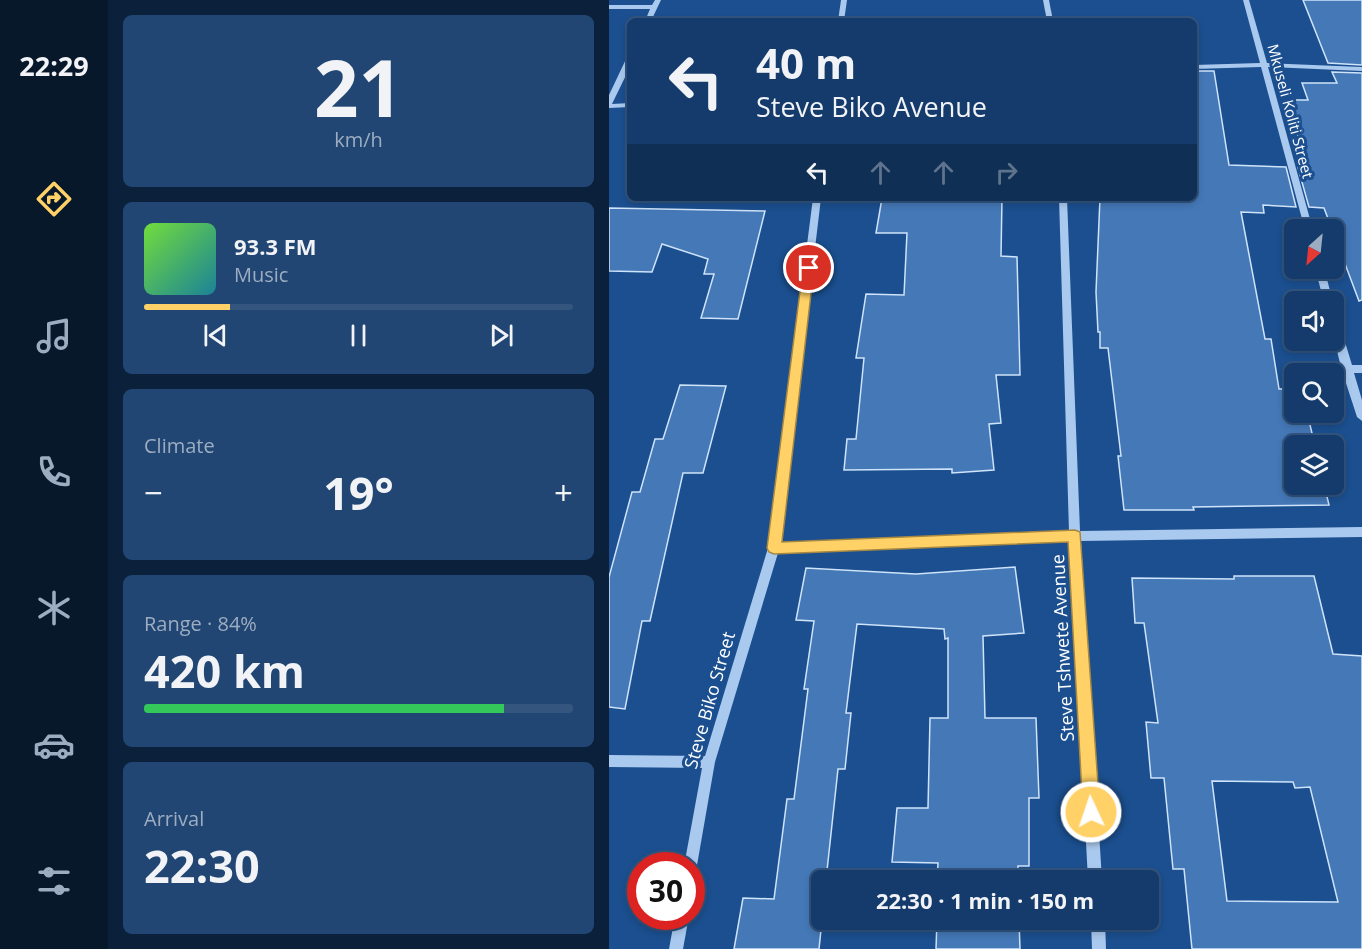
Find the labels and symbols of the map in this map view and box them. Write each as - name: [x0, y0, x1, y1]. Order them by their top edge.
- street label: Mkuseli Koliti Street: [1263, 42, 1319, 180]
- north arrow: [1284, 219, 1344, 279]
- pin: [783, 242, 834, 293]
- street label: Steve Tshwete Avenue: [1045, 554, 1079, 742]
- street label: Steve Biko Street: [678, 629, 740, 771]
- position arrow: [1059, 780, 1123, 844]
- speed limit sign: 30: [627, 852, 705, 930]

